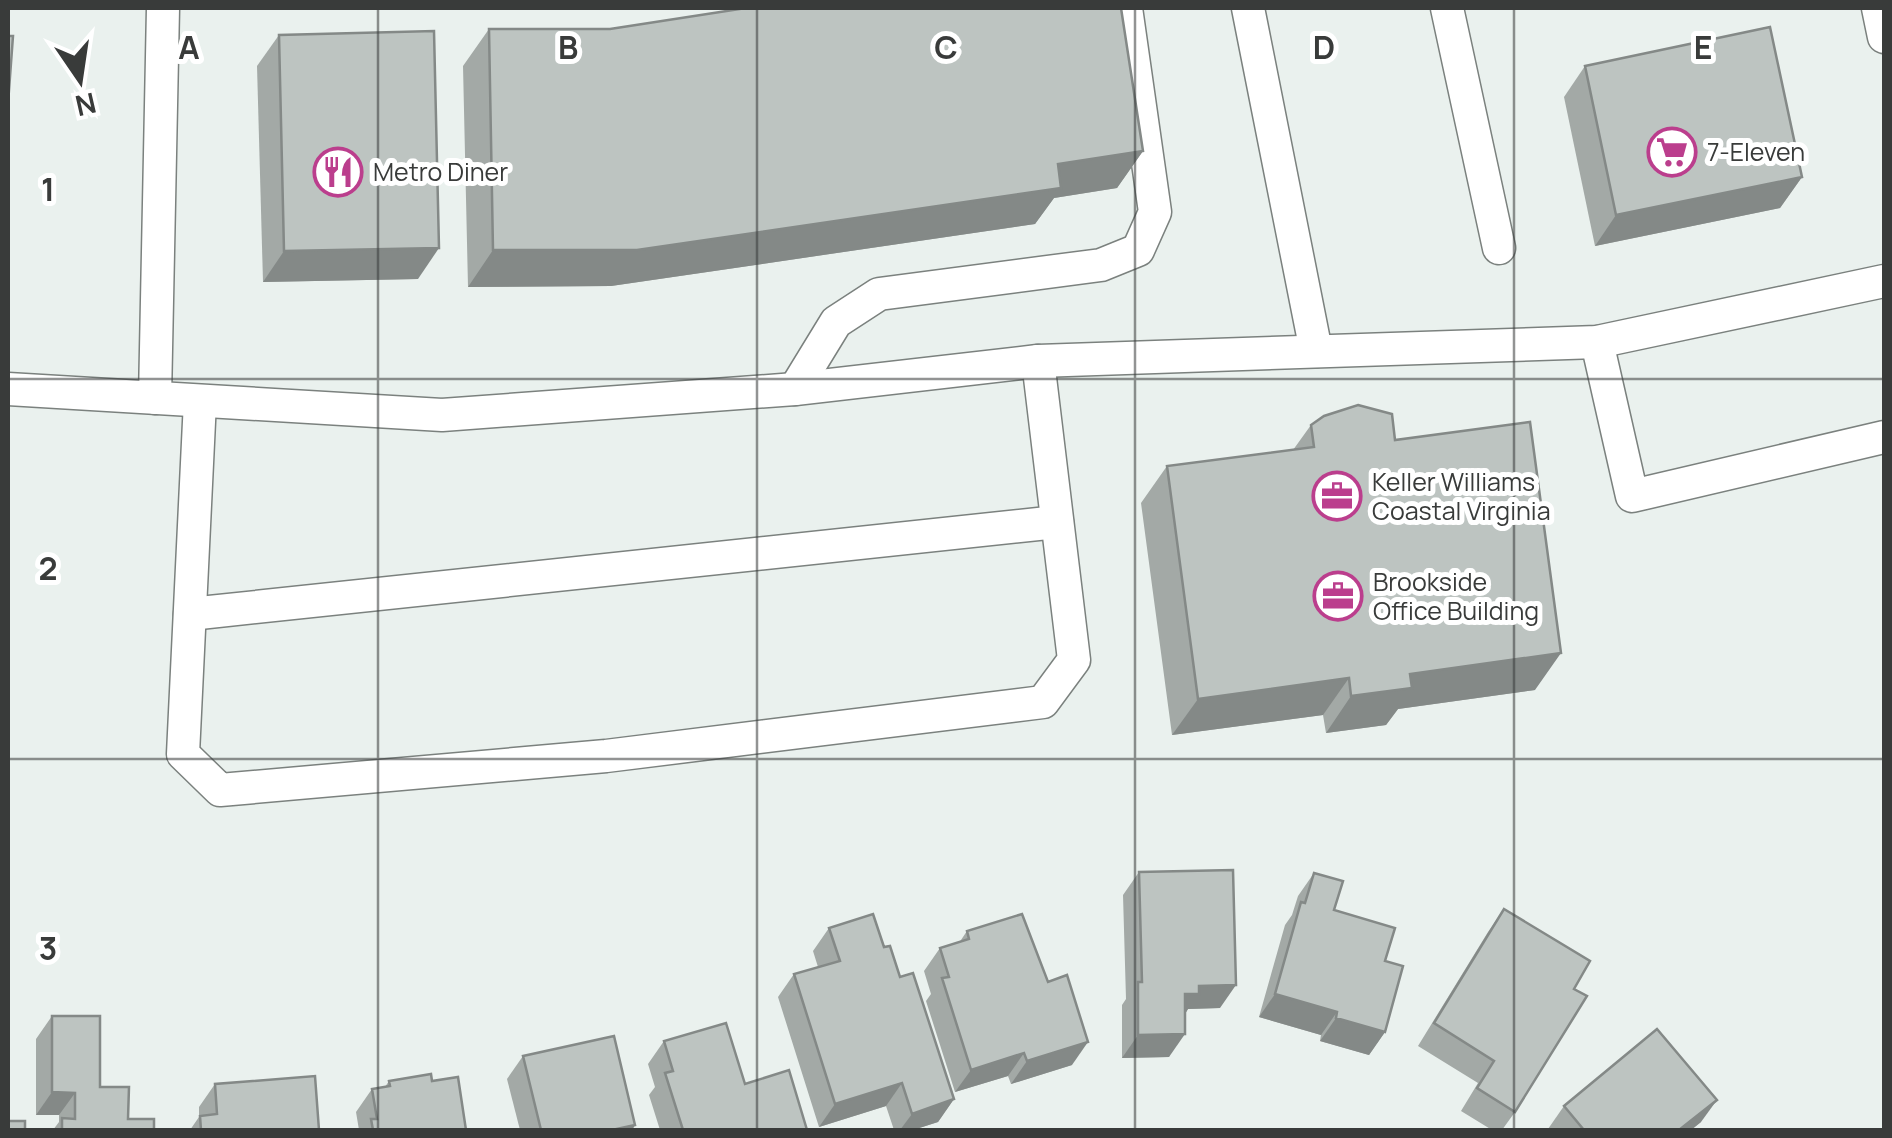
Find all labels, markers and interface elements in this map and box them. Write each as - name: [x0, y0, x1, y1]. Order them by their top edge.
- text: A: [178, 25, 200, 69]
- text: B: [558, 25, 578, 69]
- text: C: [934, 25, 958, 69]
- text: D: [1313, 25, 1335, 69]
- text: E: [1694, 25, 1712, 69]
- north arrow: [30, 30, 130, 130]
- text: N: [72, 85, 100, 126]
- supermarket icon: 7-Eleven: [1646, 126, 1698, 178]
- place label: 7-Eleven: [1707, 134, 1805, 169]
- restaurant icon: Metro Diner: [312, 146, 364, 198]
- place label: Metro Diner: [373, 154, 508, 189]
- text: 1: [41, 167, 55, 211]
- place label: Keller Williams Coastal Virginia: [1372, 464, 1551, 528]
- office icon: Keller Williams Coastal Virginia: [1311, 470, 1363, 522]
- text: 2: [38, 546, 58, 590]
- place label: Brookside Office Building: [1373, 564, 1539, 628]
- office icon: Brookside Office Building: [1312, 570, 1364, 622]
- text: 3: [39, 926, 57, 970]

